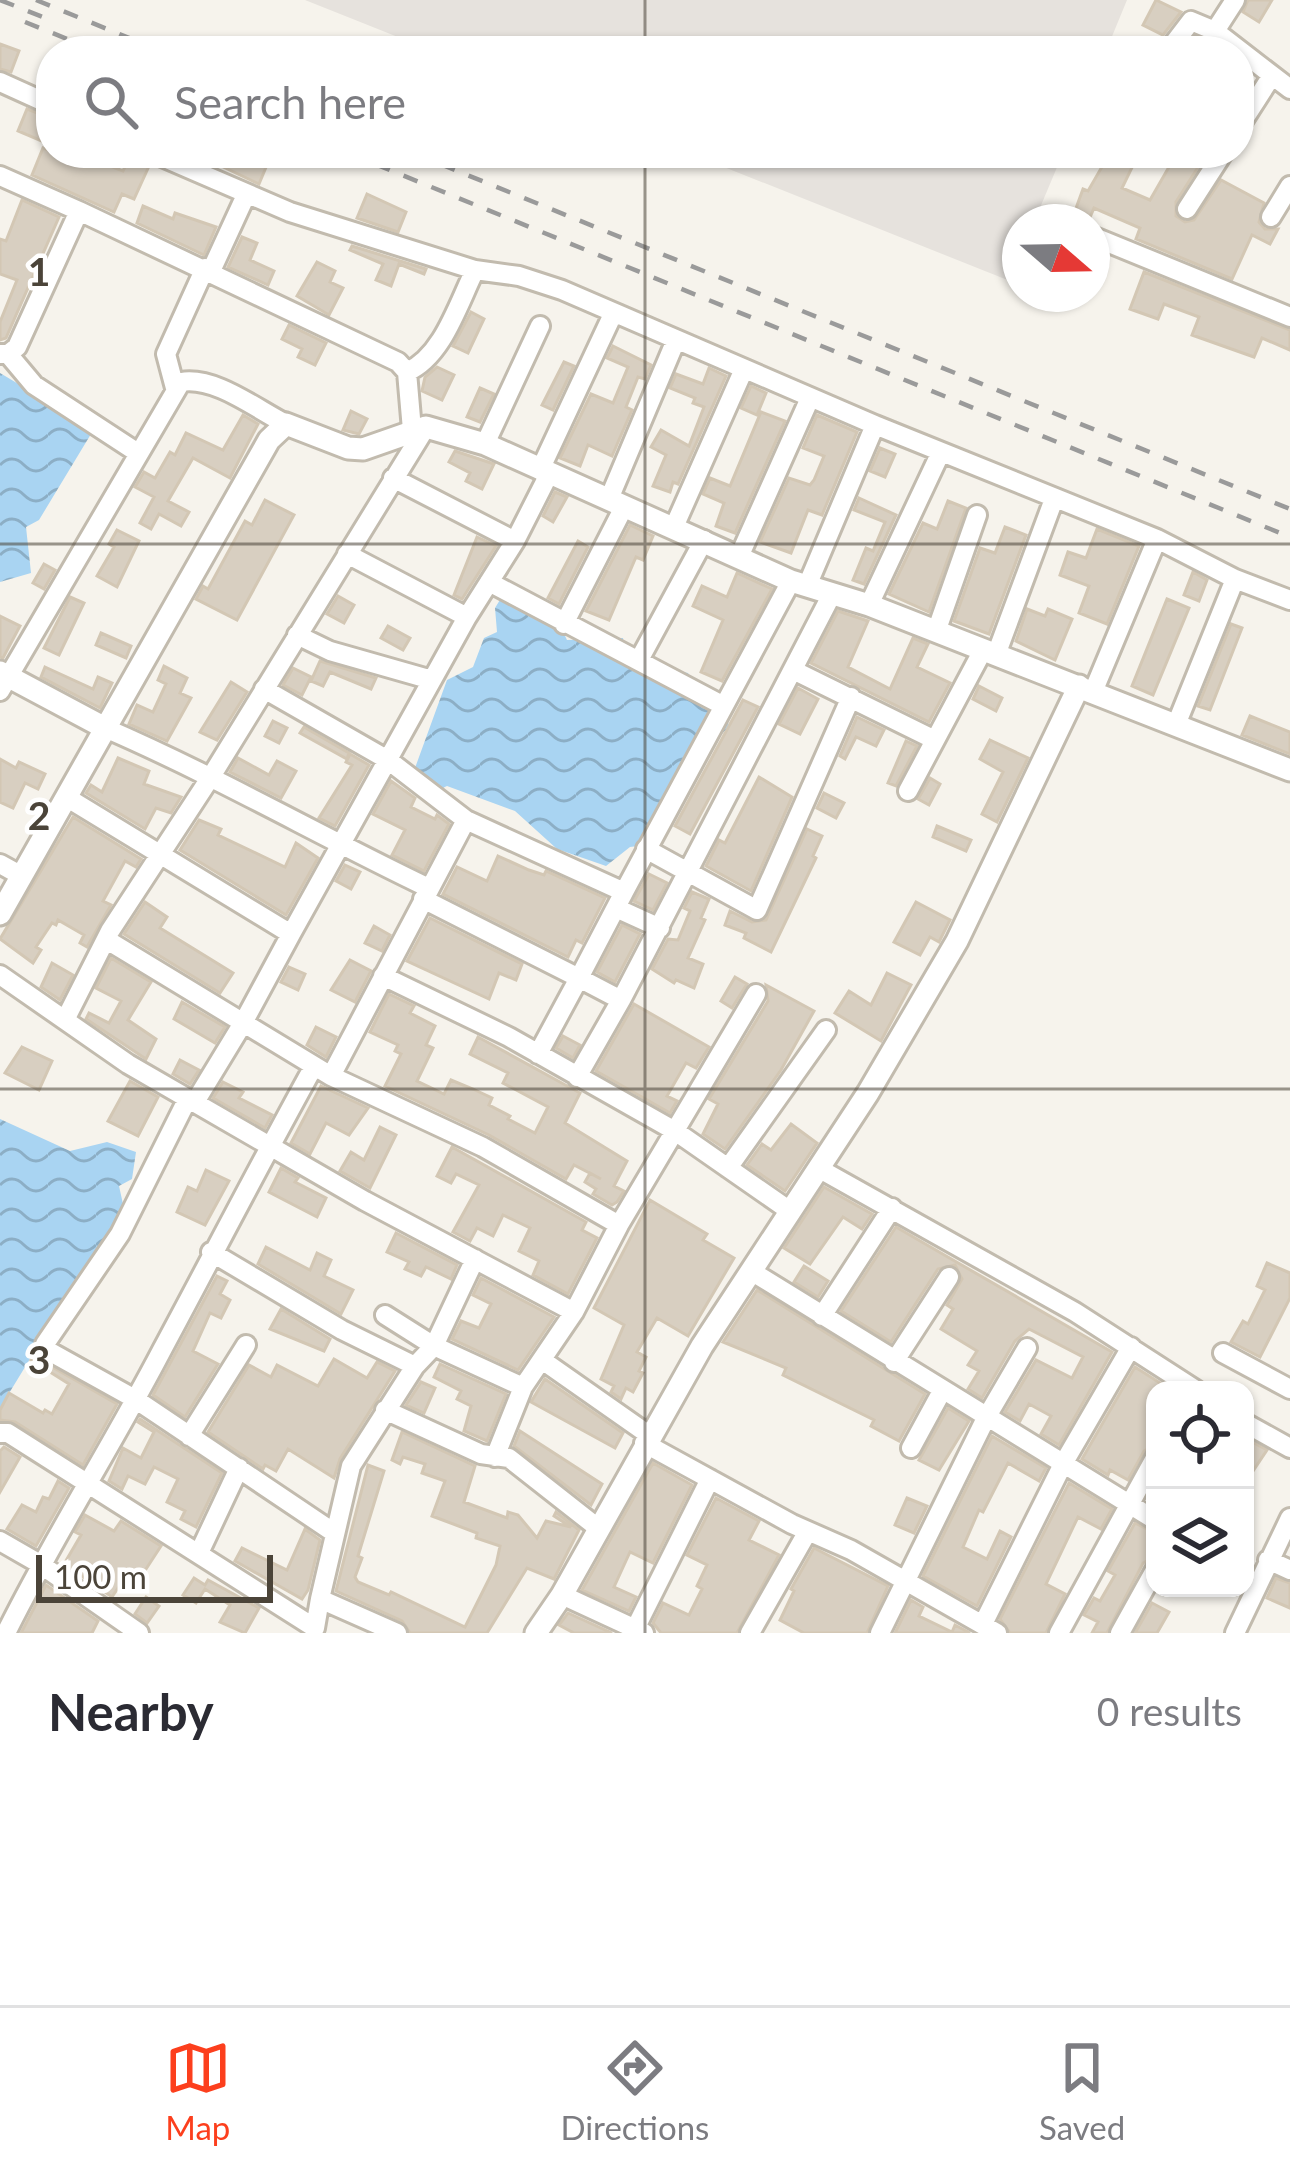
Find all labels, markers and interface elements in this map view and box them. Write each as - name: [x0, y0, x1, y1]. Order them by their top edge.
- search box: [36, 36, 1254, 168]
- icon: search: [78, 69, 144, 135]
- text: Search here: [174, 75, 406, 129]
- north arrow: [1002, 204, 1110, 312]
- text: 1: [28, 248, 50, 294]
- text: 2: [28, 792, 50, 838]
- text: 3: [28, 1336, 50, 1382]
- map controls: [1146, 1381, 1254, 1597]
- button: locate: [1146, 1381, 1254, 1489]
- button: layers: [1146, 1489, 1254, 1597]
- scale bar: [36, 1549, 273, 1602]
- text: 100 m: [54, 1556, 147, 1596]
- text: Nearby: [48, 1681, 214, 1742]
- text: 0 results: [1097, 1688, 1242, 1734]
- tab: Map: [165, 2035, 231, 2147]
- tab: Directions: [560, 2035, 709, 2147]
- tab: Saved: [1039, 2035, 1125, 2147]

